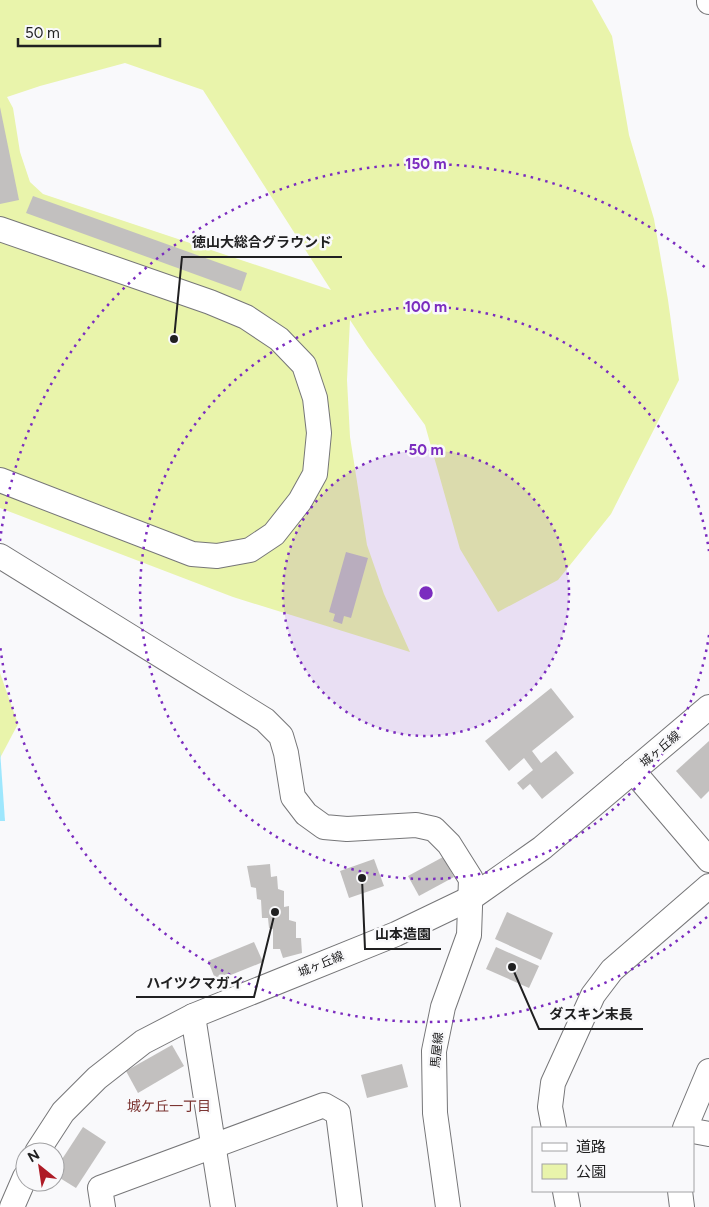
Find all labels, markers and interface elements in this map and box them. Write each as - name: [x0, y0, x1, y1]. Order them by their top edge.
- scale bar: [18, 15, 160, 47]
- text: 50 m: [25, 24, 60, 42]
- text: 150 m: [405, 155, 447, 173]
- callout: 徳山大総合グラウンド: [182, 228, 342, 257]
- text: 徳山大総合グラウンド: [192, 234, 332, 251]
- text: 100 m: [405, 298, 447, 316]
- text: 50 m: [408, 441, 444, 459]
- centre of rings: [417, 584, 435, 602]
- street label: 城ヶ丘線: [637, 728, 683, 770]
- callout: 山本造園: [365, 920, 441, 949]
- text: 山本造園: [375, 926, 431, 943]
- street label: 城ヶ丘線: [296, 949, 346, 979]
- callout: ハイツクマガイ: [136, 968, 254, 997]
- text: ハイツクマガイ: [146, 975, 244, 992]
- callout: ダスキン末長: [539, 1000, 643, 1029]
- text: ダスキン末長: [549, 1006, 633, 1023]
- street label: 馬屋線: [428, 1031, 446, 1069]
- district label: 城ケ丘一丁目: [127, 1098, 211, 1115]
- legend: [532, 1127, 694, 1192]
- text: 道路: [576, 1138, 606, 1156]
- north arrow: [15, 1142, 65, 1192]
- text: N: [25, 1146, 43, 1166]
- text: 公園: [576, 1163, 606, 1181]

